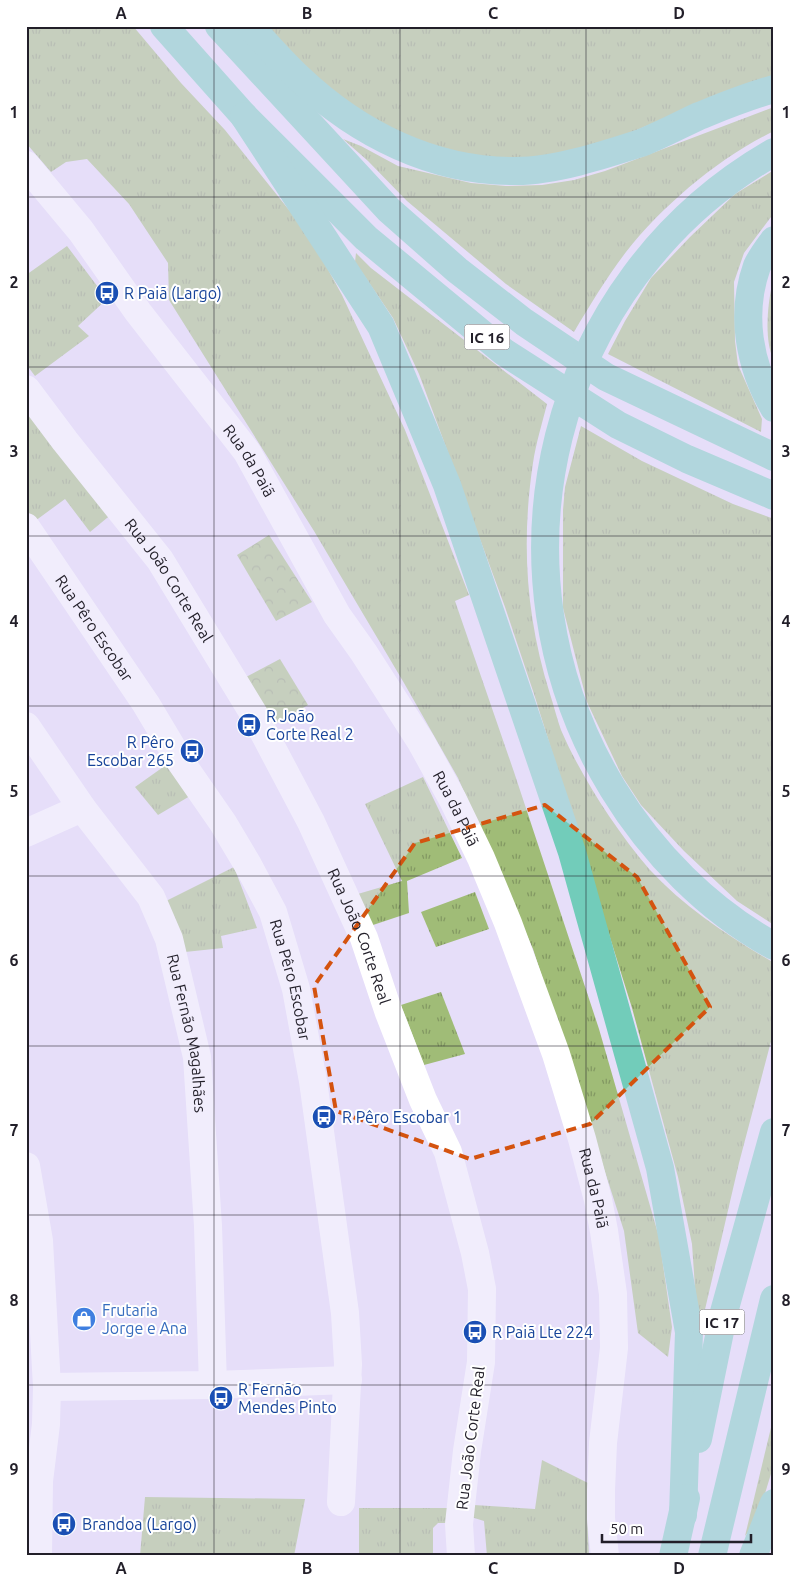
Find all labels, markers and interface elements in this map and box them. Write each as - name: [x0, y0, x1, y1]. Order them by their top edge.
- text: A: [115, 4, 127, 22]
- text: B: [302, 4, 312, 22]
- text: C: [488, 4, 498, 22]
- text: D: [673, 4, 685, 22]
- text: 1: [9, 103, 19, 121]
- text: 1: [781, 103, 791, 121]
- text: 2: [9, 273, 19, 291]
- text: 2: [781, 273, 791, 291]
- bus stop icon: R Paiã (Largo): [94, 280, 120, 306]
- place label: R Paiã (Largo): [124, 284, 222, 303]
- road number: IC 16: [464, 324, 510, 350]
- street label: Rua da Paiã: [220, 421, 279, 500]
- text: 3: [9, 442, 19, 460]
- text: 3: [781, 442, 791, 460]
- street label: Rua João Corte Real: [121, 515, 217, 645]
- street label: Rua Pêro Escobar: [52, 571, 137, 685]
- text: 4: [9, 612, 19, 630]
- text: 4: [781, 612, 791, 630]
- place label: R João Corte Real 2: [266, 707, 354, 743]
- bus stop icon: R João Corte Real 2: [236, 712, 262, 738]
- place label: R Pêro Escobar 265: [87, 733, 174, 769]
- bus stop icon: R Pêro Escobar 265: [179, 738, 205, 764]
- street label: Rua da Paiã: [430, 767, 483, 849]
- text: 5: [9, 782, 19, 800]
- text: 5: [781, 782, 791, 800]
- street label: Rua João Corte Real: [324, 865, 394, 1006]
- street label: Rua Pêro Escobar: [267, 917, 314, 1042]
- text: 6: [9, 951, 19, 969]
- text: 6: [781, 951, 791, 969]
- street label: Rua Fernão Magalhães: [164, 952, 210, 1113]
- bus stop icon: R Pêro Escobar 1: [311, 1104, 337, 1130]
- place label: R Pêro Escobar 1: [342, 1108, 462, 1126]
- text: 7: [9, 1121, 19, 1139]
- text: 7: [781, 1121, 791, 1139]
- street label: Rua da Paiã: [576, 1146, 612, 1230]
- text: 8: [9, 1291, 19, 1309]
- text: 8: [781, 1291, 791, 1309]
- place label: Frutaria Jorge e Ana: [102, 1301, 187, 1337]
- shop icon: Frutaria Jorge e Ana: [71, 1306, 97, 1332]
- road number: IC 17: [700, 1310, 744, 1334]
- bus stop icon: R Paiã Lte 224: [462, 1319, 488, 1345]
- place label: R Paiã Lte 224: [492, 1323, 593, 1341]
- street label: Rua João Corte Real: [452, 1365, 488, 1511]
- place label: R Fernão Mendes Pinto: [238, 1380, 337, 1416]
- bus stop icon: R Fernão Mendes Pinto: [208, 1385, 234, 1411]
- text: 9: [9, 1460, 19, 1478]
- text: 9: [781, 1460, 791, 1478]
- bus stop icon: Brandoa (Largo): [51, 1511, 77, 1537]
- scale bar: [602, 1512, 751, 1544]
- place label: Brandoa (Largo): [82, 1515, 197, 1534]
- text: 50 m: [610, 1520, 643, 1537]
- text: A: [115, 1559, 127, 1577]
- text: B: [302, 1559, 312, 1577]
- text: C: [488, 1559, 498, 1577]
- text: D: [673, 1559, 685, 1577]

